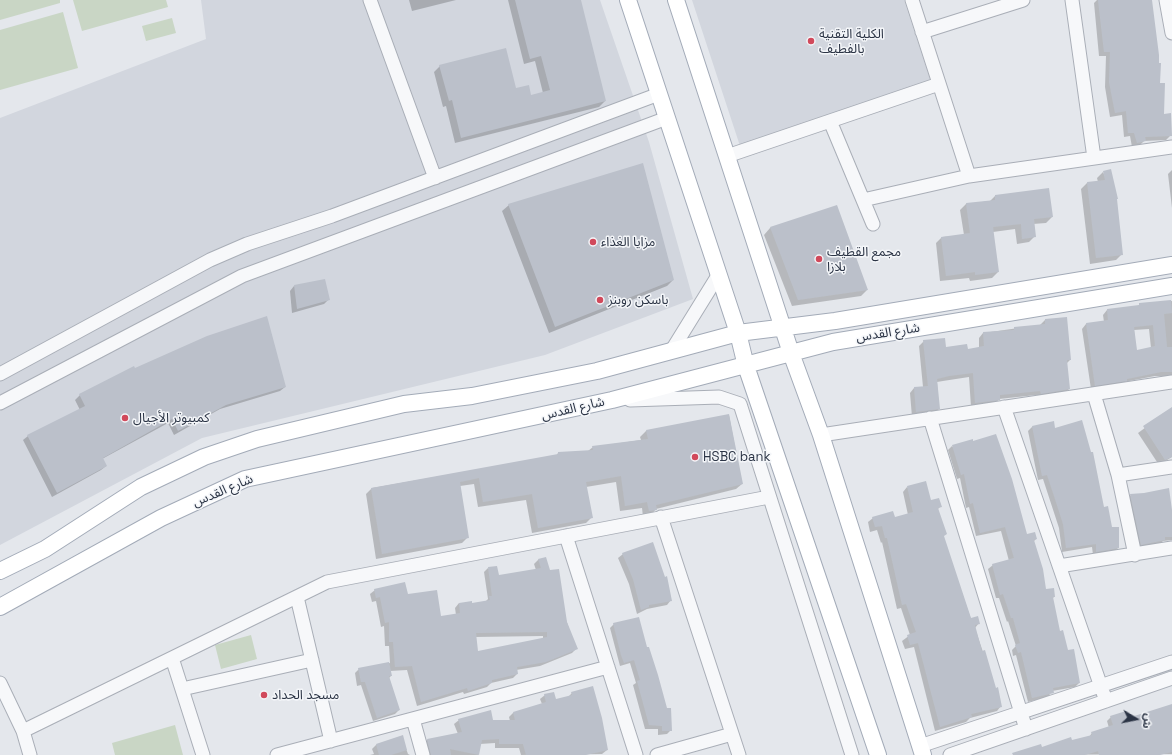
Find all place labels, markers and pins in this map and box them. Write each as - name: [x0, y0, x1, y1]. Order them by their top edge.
- place label: الكلية التقنية بالفطيف: [819, 26, 884, 57]
- marker: الكلية التقنية بالفطيف: [806, 36, 816, 46]
- place label: مزايا الغذاء: [601, 234, 655, 250]
- marker: مزايا الغذاء: [588, 237, 598, 247]
- place label: مجمع القطيف بلازا: [827, 244, 901, 275]
- marker: مجمع القطيف بلازا: [814, 254, 824, 264]
- place label: باسكن روبنز: [608, 292, 669, 308]
- marker: باسكن روبنز: [595, 295, 605, 305]
- place label: كمبيوتر الأجيال: [133, 410, 210, 426]
- marker: كمبيوتر الأجيال: [120, 413, 130, 423]
- place label: HSBC bank: [703, 449, 771, 465]
- marker: HSBC bank: [690, 452, 700, 462]
- place label: مسجد الحداد: [272, 687, 339, 703]
- marker: مسجد الحداد: [259, 690, 269, 700]

